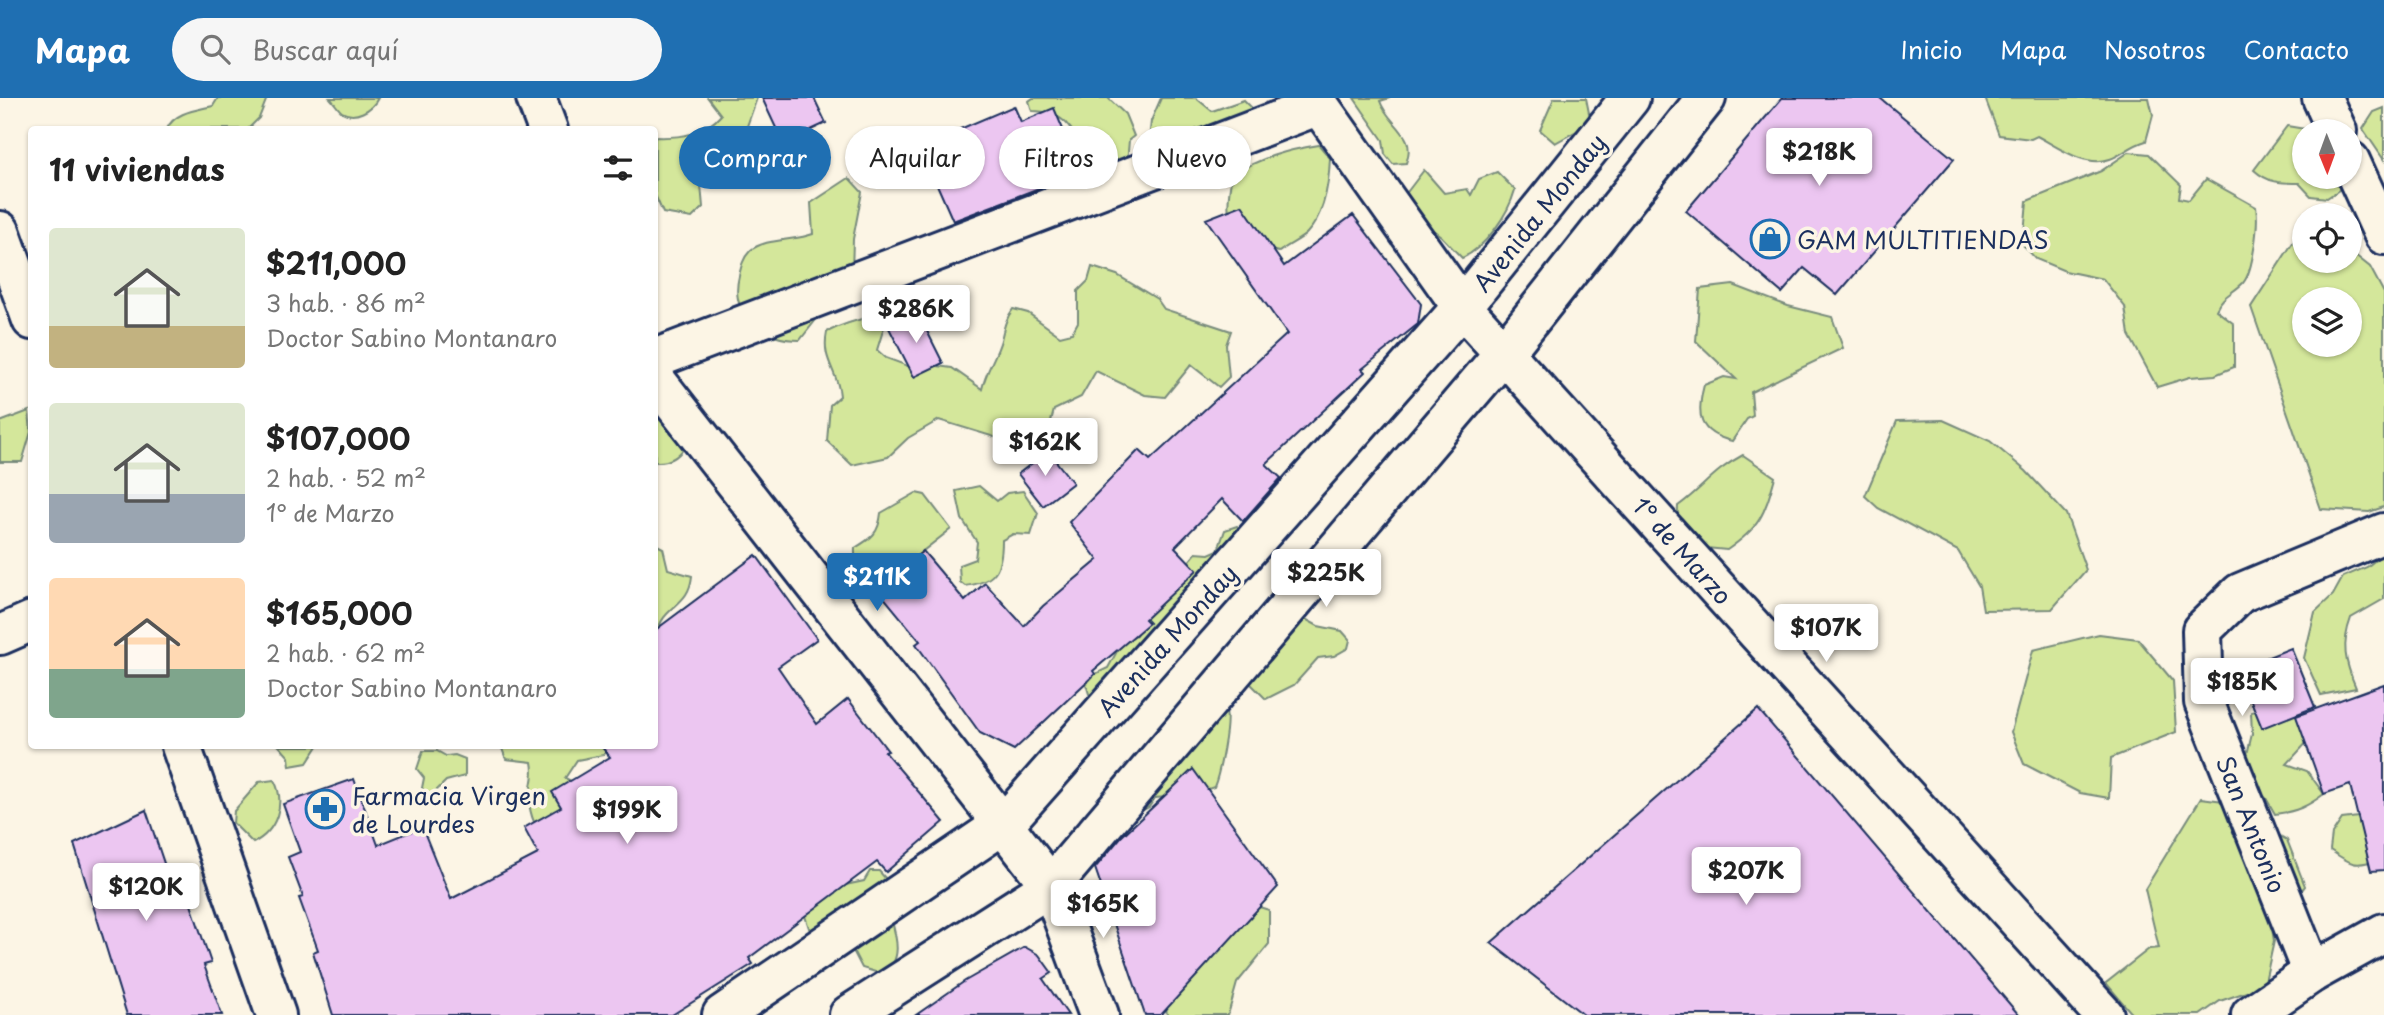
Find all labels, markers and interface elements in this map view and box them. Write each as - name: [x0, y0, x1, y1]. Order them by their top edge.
- search box: [172, 18, 662, 81]
- text: Mapa: [35, 24, 130, 74]
- icon: search: [196, 30, 234, 68]
- text: Buscar aquí: [252, 30, 398, 69]
- text: Inicio: [1901, 31, 1962, 67]
- text: Mapa: [2000, 31, 2066, 67]
- text: Nosotros: [2104, 31, 2206, 67]
- text: Contacto: [2244, 31, 2349, 67]
- north arrow: [2292, 119, 2362, 189]
- map controls: [2292, 119, 2362, 357]
- street label: Avenida Monday: [1464, 125, 1614, 299]
- chip: Comprar: [679, 126, 831, 189]
- chip: Alquilar: [845, 126, 985, 189]
- chip: Filtros: [999, 126, 1118, 189]
- chip: Nuevo: [1132, 126, 1251, 189]
- pin: $218K: [1770, 129, 1868, 188]
- text: $218K: [1782, 133, 1856, 168]
- text: 11 viviendas: [49, 146, 225, 191]
- icon: filters: [599, 149, 637, 187]
- button: locate: [2292, 203, 2362, 273]
- shop icon: GAM MULTITIENDAS: [1749, 218, 1791, 260]
- place label: GAM MULTITIENDAS: [1797, 221, 2049, 257]
- text: $211,000: [266, 240, 406, 285]
- icon: home: [105, 256, 189, 340]
- text: 3 hab. · 86 m²: [266, 285, 426, 320]
- pin: $286K: [867, 286, 965, 345]
- button: layers: [2292, 287, 2362, 357]
- text: $286K: [878, 290, 954, 325]
- text: Doctor Sabino Montanaro: [266, 320, 557, 355]
- text: $107,000: [266, 415, 411, 460]
- pin: $162K: [996, 418, 1094, 478]
- text: $162K: [1009, 423, 1081, 458]
- icon: home: [105, 431, 189, 515]
- text: 2 hab. · 52 m²: [266, 460, 426, 495]
- street label: 1° de Marzo: [1625, 488, 1741, 612]
- text: 1° de Marzo: [266, 495, 394, 530]
- pin: $225K: [1277, 550, 1375, 609]
- pin: $211K: [828, 554, 926, 613]
- text: $225K: [1287, 554, 1365, 589]
- street label: Avenida Monday: [1089, 556, 1245, 724]
- text: $211K: [843, 558, 911, 593]
- text: $165,000: [266, 590, 413, 635]
- pin: $107K: [1777, 604, 1875, 664]
- icon: home: [105, 606, 189, 690]
- text: $107K: [1790, 609, 1862, 644]
- text: 2 hab. · 62 m²: [266, 635, 426, 670]
- pin: $185K: [2193, 658, 2291, 718]
- text: $185K: [2207, 663, 2277, 698]
- text: Doctor Sabino Montanaro: [266, 670, 557, 705]
- street label: San Antonio: [2208, 750, 2296, 898]
- place label: Farmacia Virgen de Lourdes: [352, 777, 546, 841]
- pin: $199K: [578, 786, 676, 846]
- pharmacy icon: Farmacia Virgen de Lourdes: [304, 788, 346, 830]
- text: $199K: [592, 791, 662, 826]
- pin: $207K: [1697, 848, 1795, 907]
- text: $207K: [1708, 852, 1784, 887]
- pin: $120K: [97, 864, 195, 923]
- text: $120K: [108, 868, 184, 903]
- pin: $165K: [1054, 880, 1152, 940]
- text: $165K: [1067, 885, 1139, 920]

